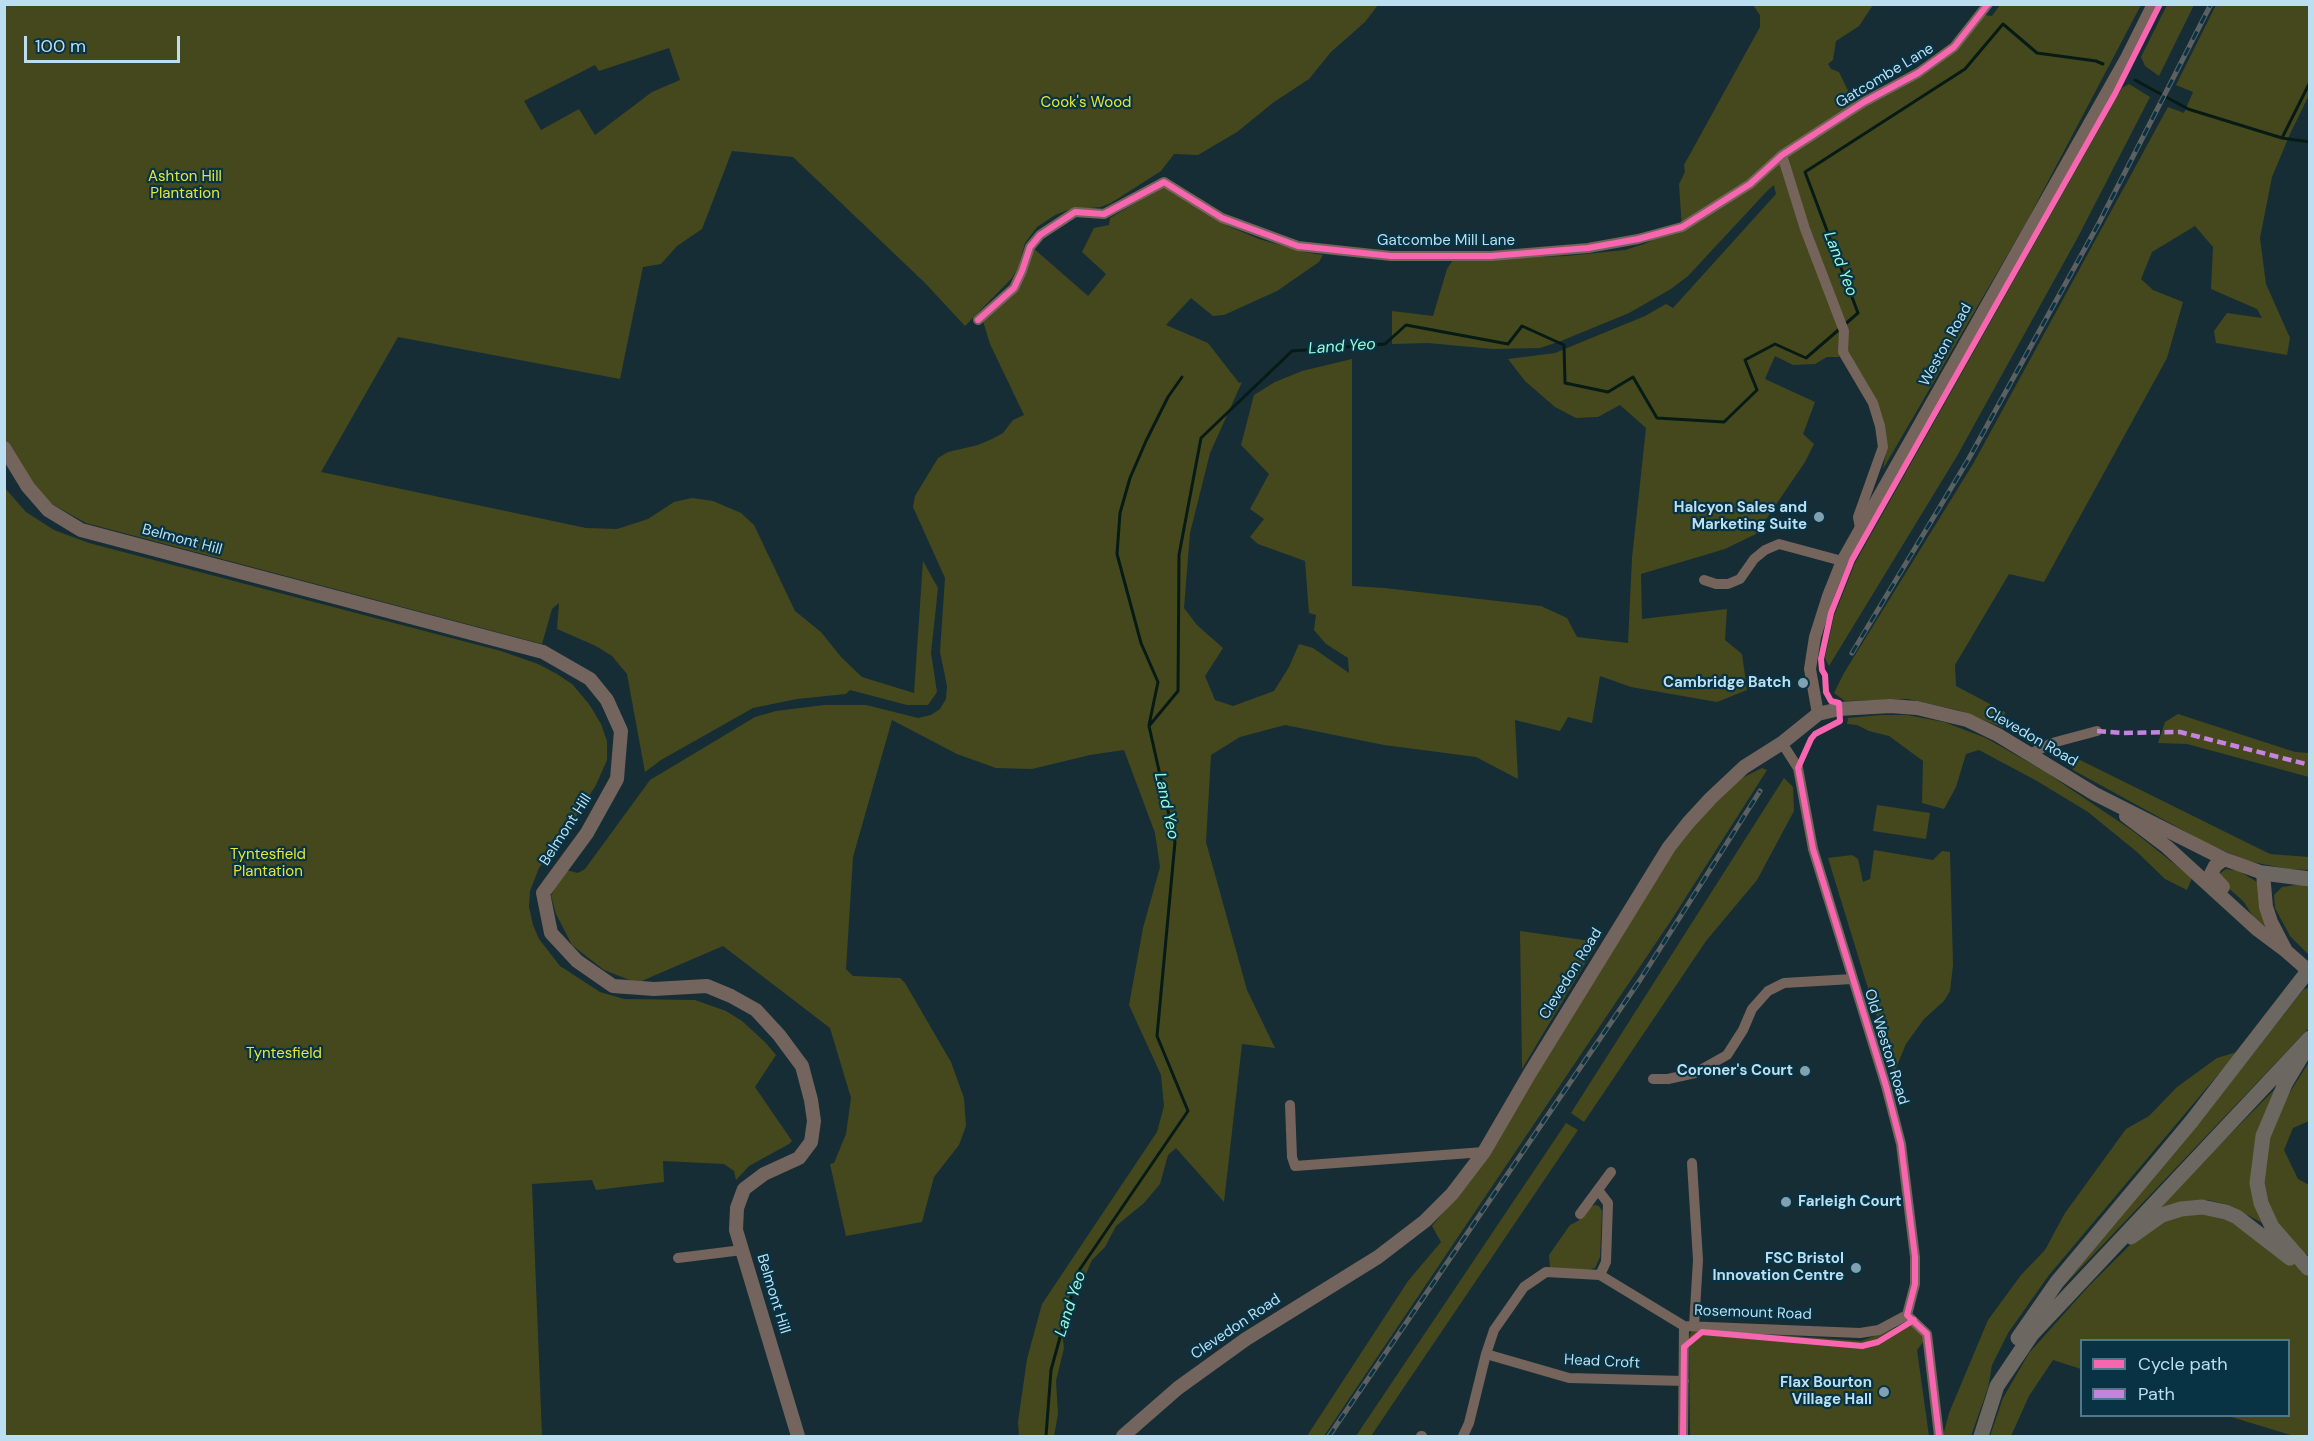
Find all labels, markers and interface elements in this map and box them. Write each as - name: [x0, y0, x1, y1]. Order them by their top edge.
- scale bar: [27, 24, 183, 62]
- text: 100 m: [35, 34, 86, 58]
- street label: Gatcombe Lane: [1833, 40, 1937, 112]
- park label: Cook's Wood: [1041, 94, 1131, 112]
- park label: Ashton Hill Plantation: [148, 168, 222, 203]
- water label: Land Yeo: [1819, 229, 1861, 299]
- street label: Gatcombe Mill Lane: [1377, 232, 1515, 250]
- street label: Weston Road: [1916, 301, 1976, 389]
- water label: Land Yeo: [1308, 335, 1376, 359]
- place label: Halcyon Sales and Marketing Suite: [1674, 499, 1807, 534]
- marker: Halcyon Sales and Marketing Suite: [1812, 510, 1826, 524]
- street label: Belmont Hill: [140, 521, 224, 559]
- place label: Cambridge Batch: [1663, 674, 1791, 692]
- marker: Cambridge Batch: [1796, 676, 1810, 690]
- street label: Clevedon Road: [1981, 703, 2081, 771]
- water label: Land Yeo: [1150, 771, 1182, 841]
- street label: Belmont Hill: [536, 791, 596, 869]
- park label: Tyntesfield Plantation: [230, 846, 306, 881]
- street label: Clevedon Road: [1536, 925, 1606, 1023]
- street label: Old Weston Road: [1860, 987, 1912, 1107]
- park label: Tyntesfield: [246, 1045, 322, 1063]
- place label: Coroner's Court: [1677, 1062, 1793, 1080]
- marker: Coroner's Court: [1798, 1064, 1812, 1078]
- place label: Farleigh Court: [1798, 1193, 1902, 1211]
- marker: Farleigh Court: [1779, 1195, 1793, 1209]
- place label: FSC Bristol Innovation Centre: [1712, 1250, 1844, 1285]
- street label: Belmont Hill: [752, 1252, 794, 1336]
- marker: FSC Bristol Innovation Centre: [1849, 1261, 1863, 1275]
- water label: Land Yeo: [1051, 1269, 1091, 1339]
- street label: Clevedon Road: [1188, 1290, 1284, 1364]
- street label: Rosemount Road: [1694, 1302, 1812, 1324]
- legend: [2080, 1339, 2290, 1417]
- street label: Head Croft: [1563, 1351, 1641, 1373]
- text: Cycle path: [2138, 1352, 2228, 1376]
- place label: Flax Bourton Village Hall: [1780, 1374, 1872, 1409]
- text: Path: [2138, 1382, 2175, 1406]
- marker: Flax Bourton Village Hall: [1877, 1385, 1891, 1399]

